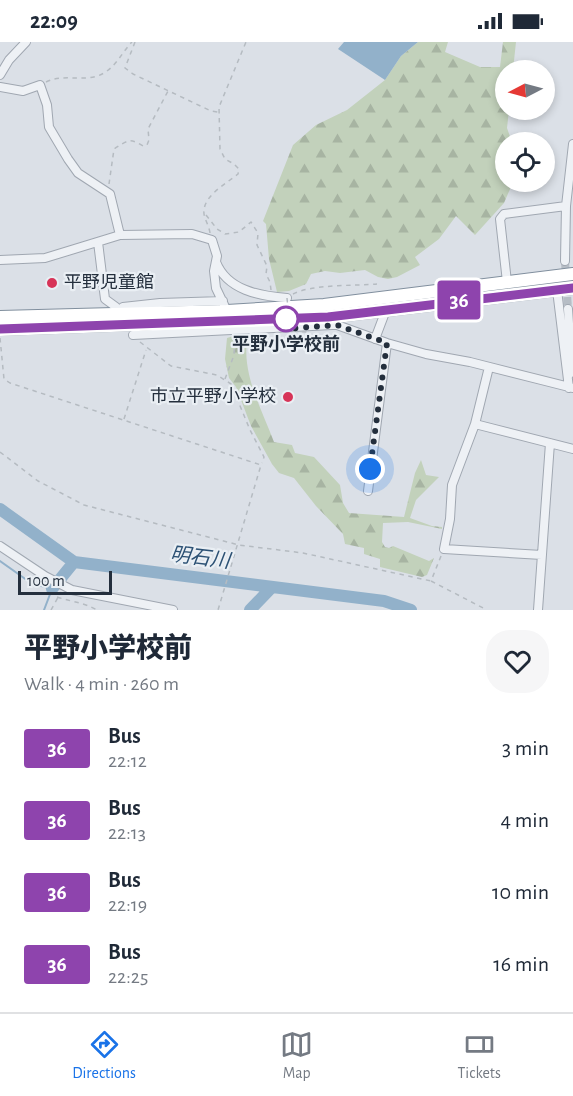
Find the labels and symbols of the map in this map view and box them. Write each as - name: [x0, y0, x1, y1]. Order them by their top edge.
- north arrow: [495, 60, 555, 120]
- place label: 平野児童館: [64, 273, 154, 292]
- marker: 平野児童館: [45, 276, 59, 290]
- line badge: 36: [432, 280, 486, 320]
- marker: 平野小学校前: [273, 306, 299, 332]
- place label: 平野小学校前: [232, 334, 340, 354]
- place label: 市立平野小学校: [150, 386, 276, 406]
- marker: 市立平野小学校: [281, 390, 295, 404]
- your location: [355, 454, 385, 484]
- water label: 明石川: [169, 544, 233, 572]
- scale bar: [18, 568, 112, 596]

